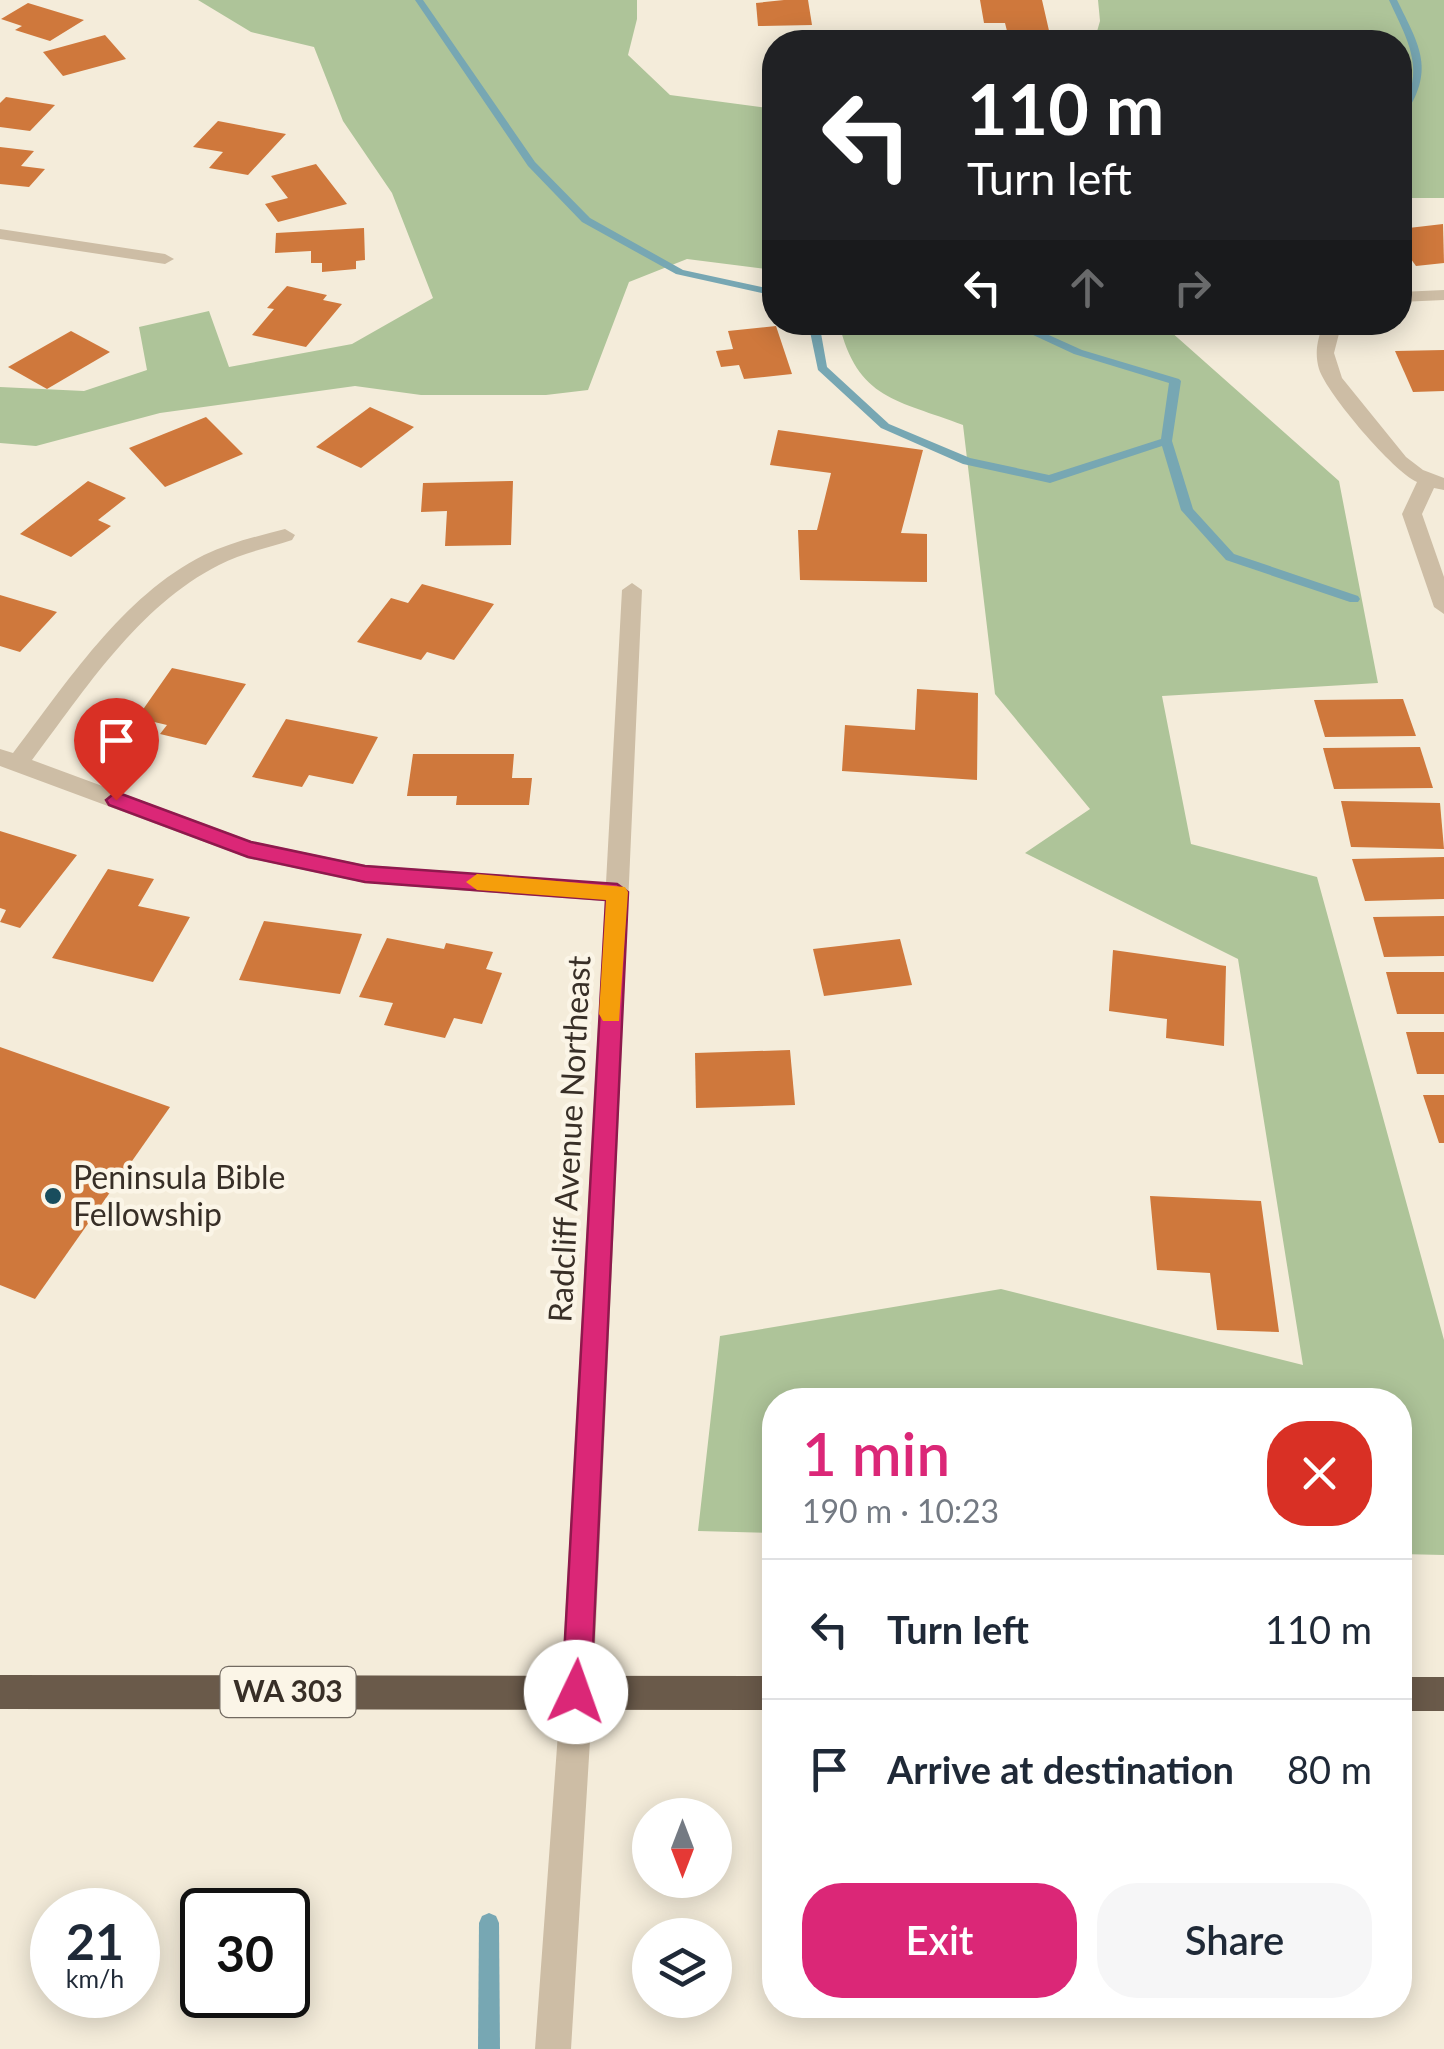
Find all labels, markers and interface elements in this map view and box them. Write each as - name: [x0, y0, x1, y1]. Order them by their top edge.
- text: 110 m: [967, 66, 1164, 150]
- icon: left: [802, 70, 932, 200]
- text: Turn left: [967, 151, 1132, 205]
- icon: left: [955, 260, 1010, 315]
- icon: ahead: [1060, 260, 1115, 315]
- icon: right: [1165, 260, 1220, 315]
- pin: [74, 698, 159, 801]
- icon: arrive: [89, 713, 144, 768]
- street label: Radcliff Avenue Northeast: [539, 954, 598, 1323]
- place label: Peninsula Bible Fellowship: [73, 1157, 285, 1233]
- marker: Peninsula Bible Fellowship: [42, 1185, 64, 1207]
- text: 1 min: [802, 1417, 950, 1489]
- button: close: [1267, 1421, 1372, 1526]
- text: 190 m · 10:23: [802, 1491, 999, 1530]
- icon: left: [802, 1602, 857, 1657]
- text: Turn left: [887, 1606, 1029, 1652]
- text: 110 m: [1265, 1606, 1372, 1652]
- position arrow: [524, 1640, 628, 1744]
- road number: WA 303: [220, 1667, 356, 1717]
- icon: arrive: [802, 1742, 857, 1797]
- text: Arrive at destination: [887, 1746, 1234, 1792]
- text: 80 m: [1287, 1746, 1372, 1792]
- north arrow: [632, 1798, 732, 1898]
- map controls: [632, 1798, 732, 2018]
- button: Exit: [802, 1883, 1077, 1998]
- button: Share: [1097, 1883, 1372, 1998]
- speed limit sign: 30: [180, 1888, 310, 2018]
- text: 21: [66, 1911, 124, 1971]
- button: layers: [632, 1918, 732, 2018]
- text: km/h: [66, 1963, 124, 1993]

